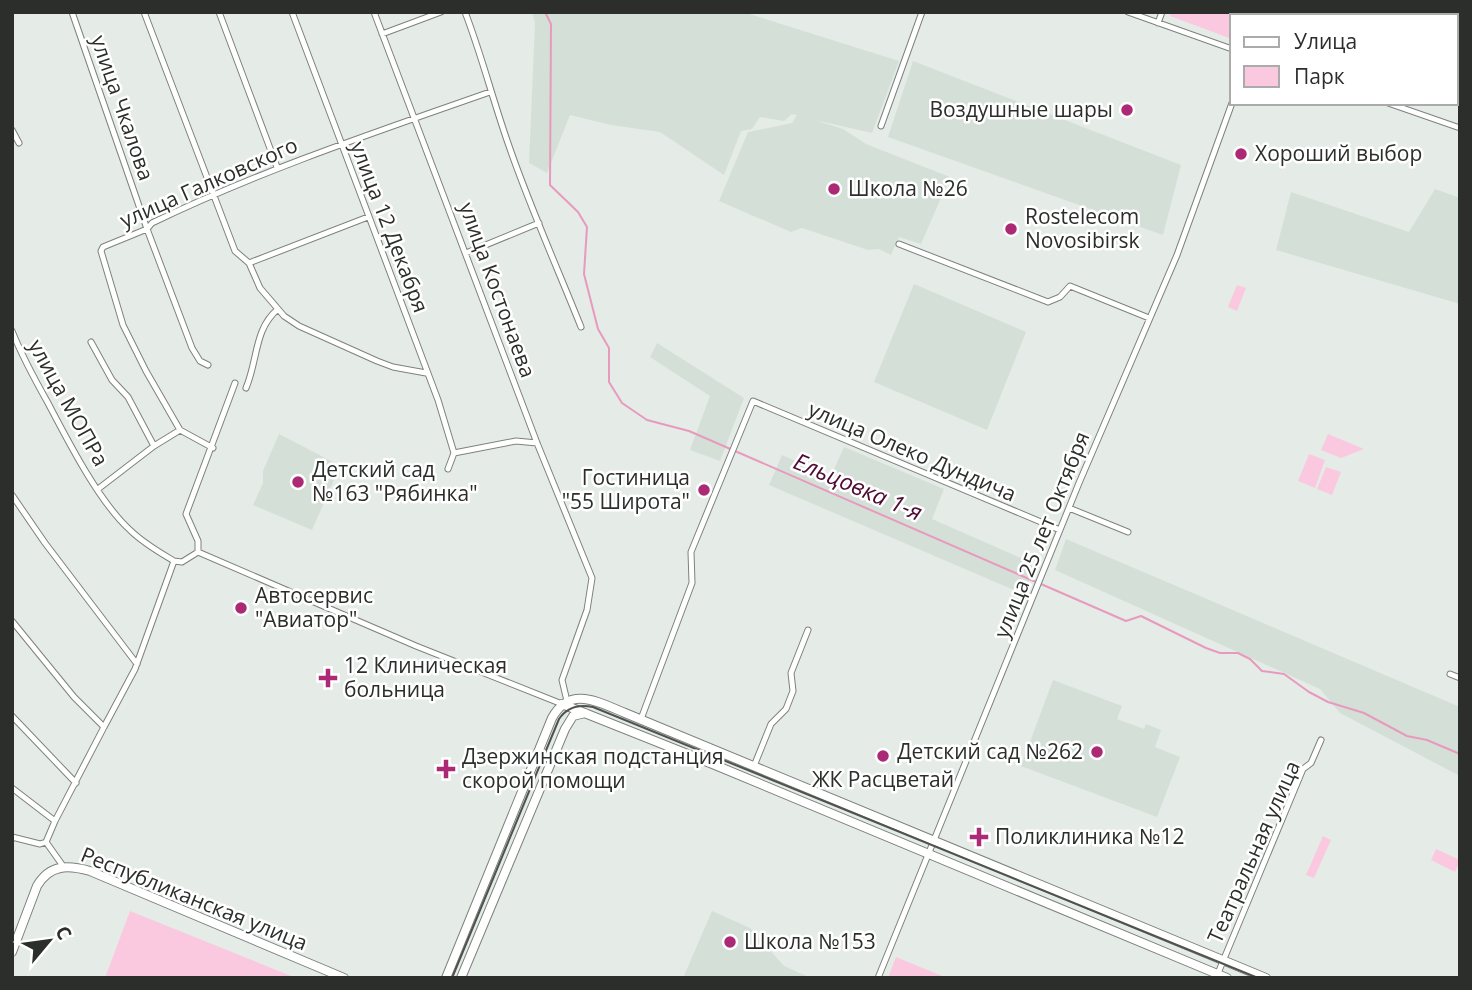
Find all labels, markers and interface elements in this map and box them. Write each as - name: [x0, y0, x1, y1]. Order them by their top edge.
- legend: [1230, 14, 1458, 105]
- text: Улица: [1294, 27, 1357, 55]
- street label: улица Чкалова: [85, 31, 161, 184]
- text: Парк: [1294, 62, 1345, 90]
- place label: Воздушные шары: [929, 95, 1113, 123]
- marker: Воздушные шары: [1119, 102, 1135, 118]
- street label: улица Галковского: [115, 130, 302, 234]
- street label: улица 12 Декабря: [344, 137, 435, 316]
- place label: Хороший выбор: [1255, 139, 1422, 167]
- marker: Хороший выбор: [1233, 146, 1249, 162]
- place label: Школа №26: [848, 174, 968, 202]
- marker: Школа №26: [826, 181, 842, 197]
- street label: улица Костонаева: [453, 198, 543, 381]
- place label: Rostelecom Novosibirsk: [1025, 202, 1140, 254]
- marker: Rostelecom Novosibirsk: [1003, 221, 1019, 237]
- street label: улица МОПРа: [22, 334, 115, 471]
- street label: улица Олеко Дундича: [804, 395, 1021, 508]
- street label: улица 25 лет Октября: [987, 427, 1095, 642]
- water label: Ельцовка 1-я: [789, 445, 928, 528]
- place label: Детский сад №163 "Рябинка": [312, 455, 478, 507]
- place label: Гостиница "55 Широта": [562, 463, 690, 515]
- marker: Детский сад №163 "Рябинка": [290, 474, 306, 490]
- marker: Гостиница "55 Широта": [696, 482, 712, 498]
- place label: Автосервис "Авиатор": [255, 581, 373, 633]
- marker: Автосервис "Авиатор": [233, 600, 249, 616]
- place label: 12 Клиническая больница: [344, 651, 507, 703]
- marker: 12 Клиническая больница: [318, 668, 338, 688]
- place label: Детский сад №262: [897, 737, 1083, 765]
- place label: Дзержинская подстанция скорой помощи: [462, 742, 724, 794]
- marker: Детский сад №262: [1089, 744, 1105, 760]
- marker: ЖК Расцветай: [875, 748, 891, 764]
- street label: Театральная улица: [1200, 756, 1306, 947]
- marker: Дзержинская подстанция скорой помощи: [436, 759, 456, 779]
- place label: ЖК Расцветай: [812, 765, 954, 793]
- place label: Поликлиника №12: [995, 822, 1185, 850]
- marker: Поликлиника №12: [969, 827, 989, 847]
- street label: Республиканская улица: [77, 840, 312, 956]
- north arrow: [14, 906, 84, 976]
- text: С: [50, 921, 78, 944]
- place label: Школа №153: [744, 927, 876, 955]
- marker: Школа №153: [722, 934, 738, 950]

